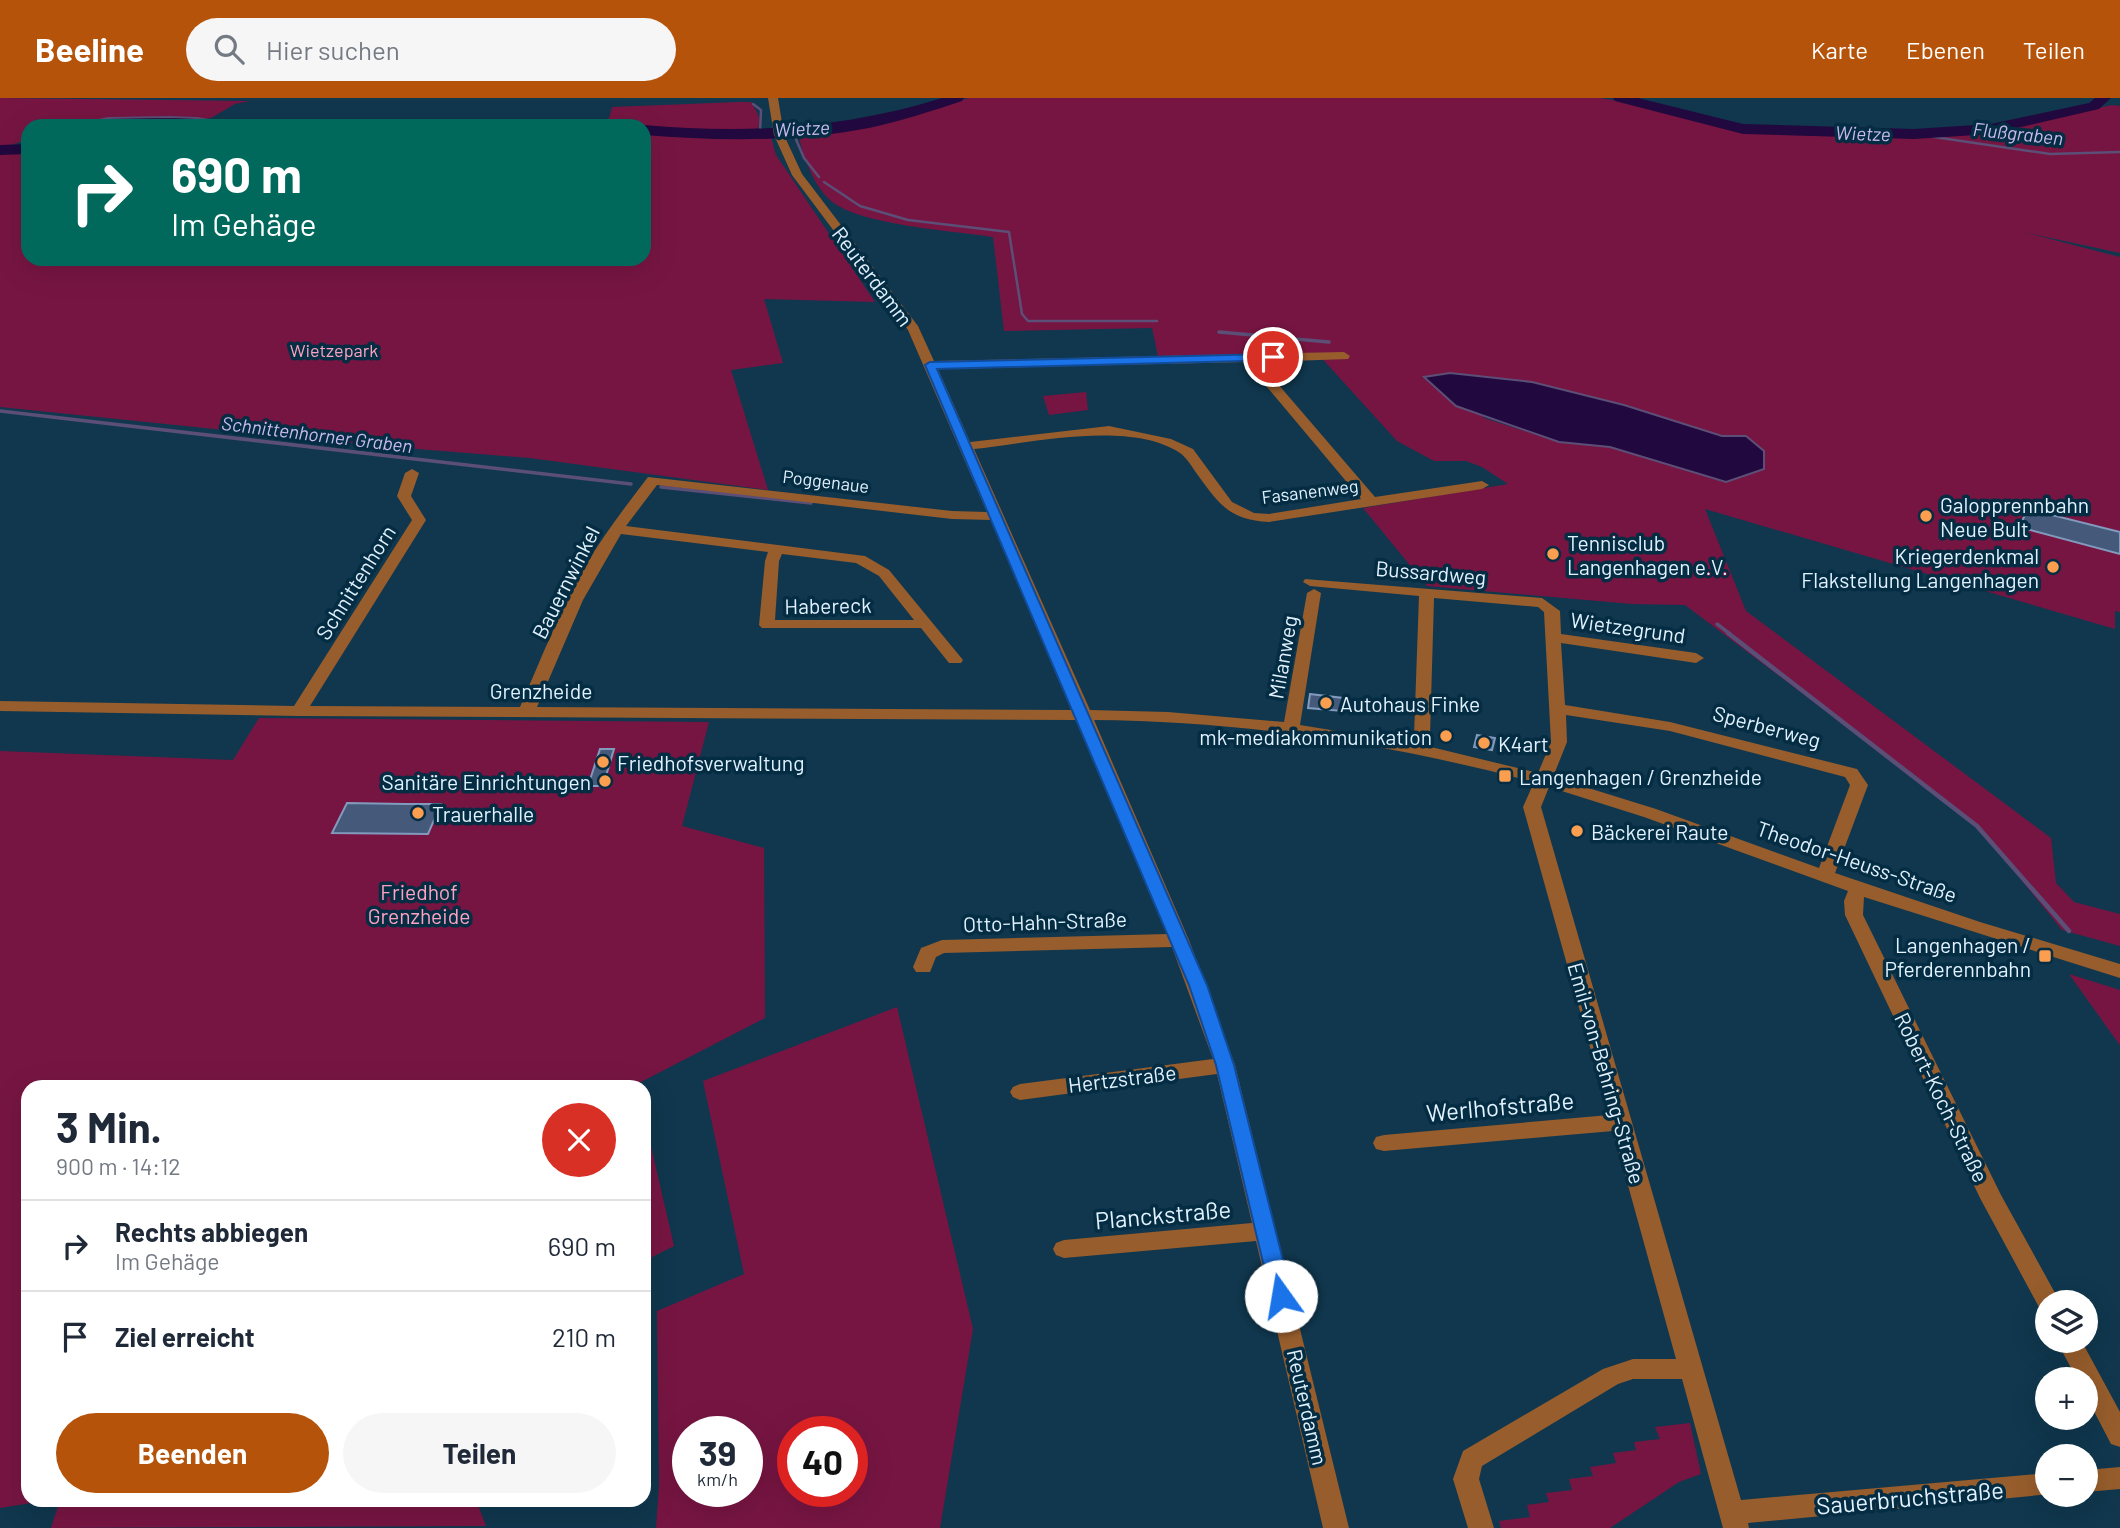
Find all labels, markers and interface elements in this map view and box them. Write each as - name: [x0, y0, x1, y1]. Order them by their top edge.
- search box: [186, 18, 676, 81]
- text: Beeline: [35, 29, 144, 69]
- icon: search: [210, 30, 248, 68]
- text: Hier suchen: [266, 34, 400, 65]
- text: Karte: [1811, 35, 1868, 64]
- text: Ebenen: [1906, 35, 1985, 64]
- text: Teilen: [2023, 35, 2085, 64]
- water label: Wietze: [774, 115, 830, 141]
- water label: Flußgraben: [1972, 117, 2064, 149]
- water label: Wietze: [1835, 121, 1891, 145]
- text: 690 m: [171, 144, 302, 203]
- icon: right: [56, 147, 147, 238]
- text: Im Gehäge: [171, 204, 317, 242]
- street label: Reuterdamm: [827, 221, 919, 331]
- pin: [1243, 327, 1303, 387]
- icon: arrive: [1254, 338, 1292, 376]
- park label: Wietzepark: [290, 339, 378, 361]
- water label: Schnittenhorner Graben: [220, 411, 414, 457]
- street label: Poggenaue: [781, 465, 871, 497]
- street label: Fasanenweg: [1260, 474, 1360, 508]
- place label: Galopprennbahn Neue Bult: [1940, 492, 2089, 541]
- marker: Galopprennbahn Neue Bult: [1918, 508, 1934, 524]
- street label: Schnittenhorn: [310, 520, 400, 644]
- street label: Bauernwinkel: [526, 522, 604, 642]
- place label: Tennisclub Langenhagen e.V.: [1567, 530, 1728, 579]
- place label: Kriegerdenkmal Flakstellung Langenhagen: [1801, 543, 2039, 592]
- marker: Tennisclub Langenhagen e.V.: [1545, 546, 1561, 562]
- street label: Bussardweg: [1375, 555, 1487, 589]
- marker: Kriegerdenkmal Flakstellung Langenhagen: [2045, 559, 2061, 575]
- street label: Habereck: [784, 592, 872, 618]
- street label: Wietzegrund: [1569, 607, 1687, 647]
- street label: Milanweg: [1262, 613, 1302, 701]
- street label: Grenzheide: [490, 678, 592, 703]
- place label: Autohaus Finke: [1340, 691, 1480, 716]
- marker: Autohaus Finke: [1318, 695, 1334, 711]
- street label: Sperberweg: [1710, 700, 1824, 752]
- place label: mk-mediakommunikation: [1199, 724, 1432, 749]
- marker: mk-mediakommunikation: [1438, 728, 1454, 744]
- place label: K4art: [1498, 731, 1549, 756]
- marker: K4art: [1476, 735, 1492, 751]
- place label: Friedhofsverwaltung: [617, 750, 804, 775]
- marker: Friedhofsverwaltung: [595, 754, 611, 770]
- place label: Langenhagen / Grenzheide: [1519, 764, 1762, 789]
- marker: Langenhagen / Grenzheide: [1497, 768, 1513, 784]
- place label: Sanitäre Einrichtungen: [382, 769, 591, 794]
- marker: Sanitäre Einrichtungen: [597, 773, 613, 789]
- place label: Trauerhalle: [432, 801, 534, 826]
- marker: Trauerhalle: [410, 805, 426, 821]
- street label: Theodor-Heuss-Straße: [1754, 815, 1960, 907]
- place label: Bäckerei Raute: [1591, 819, 1729, 844]
- marker: Bäckerei Raute: [1569, 823, 1585, 839]
- park label: Friedhof Grenzheide: [368, 879, 470, 928]
- street label: Otto-Hahn-Straße: [963, 906, 1127, 936]
- place label: Langenhagen / Pferderennbahn: [1885, 932, 2031, 981]
- marker: Langenhagen / Pferderennbahn: [2037, 948, 2053, 964]
- street label: Emil-von-Behring-Straße: [1563, 959, 1651, 1187]
- street label: Robert-Koch-Straße: [1890, 1008, 1994, 1186]
- street label: Hertzstraße: [1066, 1059, 1178, 1097]
- street label: Werlhofstraße: [1425, 1085, 1575, 1127]
- text: 3 Min.: [56, 1101, 162, 1151]
- button: close: [542, 1103, 616, 1177]
- text: 900 m · 14:12: [56, 1152, 181, 1180]
- street label: Planckstraße: [1094, 1194, 1232, 1234]
- text: Rechts abbiegen: [115, 1216, 308, 1247]
- icon: right: [56, 1227, 94, 1265]
- text: 690 m: [548, 1230, 616, 1261]
- text: Im Gehäge: [115, 1247, 220, 1275]
- position arrow: [1244, 1259, 1318, 1333]
- map controls: [2035, 1290, 2098, 1507]
- button: layers: [2035, 1290, 2098, 1353]
- icon: arrive: [56, 1318, 94, 1356]
- text: Ziel erreicht: [115, 1321, 255, 1352]
- text: 210 m: [552, 1321, 616, 1352]
- street label: Reuterdamm: [1283, 1347, 1333, 1467]
- button: +: [2035, 1367, 2098, 1430]
- button: Beenden: [56, 1413, 329, 1493]
- button: Teilen: [343, 1413, 616, 1493]
- speed limit sign: 40: [777, 1416, 868, 1507]
- text: 39: [699, 1431, 736, 1473]
- button: −: [2035, 1444, 2098, 1507]
- text: km/h: [697, 1468, 738, 1490]
- street label: Sauerbruchstraße: [1815, 1474, 2005, 1520]

